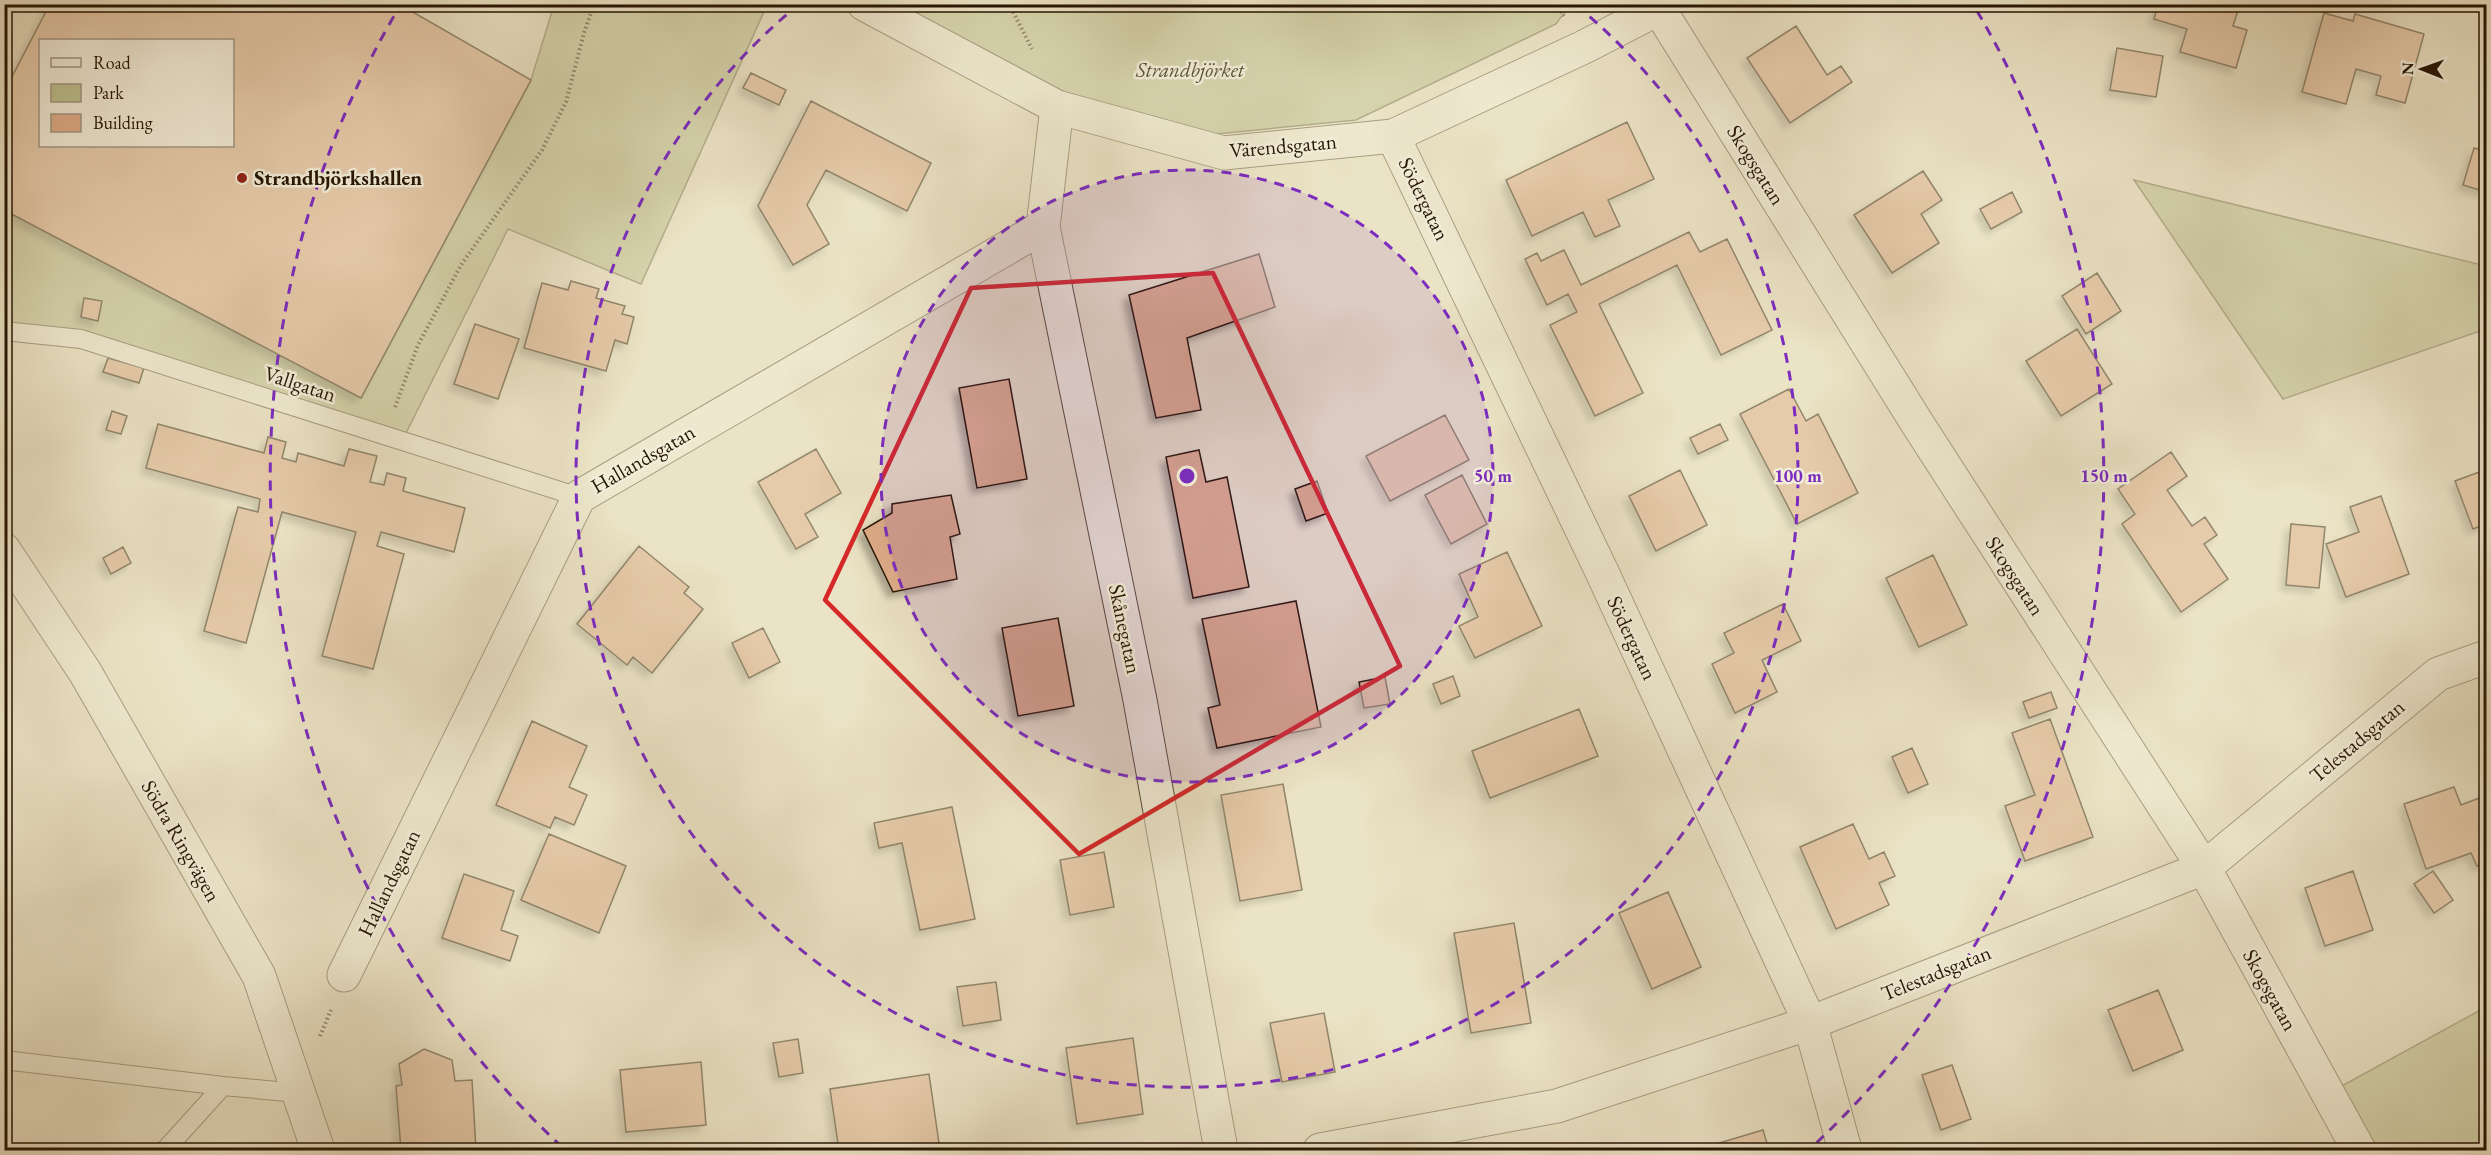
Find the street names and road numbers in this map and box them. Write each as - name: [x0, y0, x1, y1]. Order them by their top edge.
- street label: Skogsgatan: [1721, 120, 1792, 210]
- street label: Värendsgatan: [1228, 127, 1338, 164]
- street label: Södergatan: [1393, 153, 1456, 245]
- street label: Vallgatan: [261, 359, 340, 408]
- street label: Hallandsgatan: [586, 418, 700, 499]
- street label: Skogsgatan: [1980, 531, 2051, 621]
- street label: Skånegatan: [1103, 582, 1148, 676]
- street label: Södergatan: [1601, 591, 1664, 684]
- street label: Telestadsgatan: [2304, 693, 2410, 788]
- street label: Södra Ringvägen: [136, 775, 227, 907]
- street label: Hallandsgatan: [351, 825, 426, 941]
- street label: Telestadsgatan: [1877, 938, 1995, 1007]
- street label: Skogsgatan: [2237, 944, 2304, 1035]

